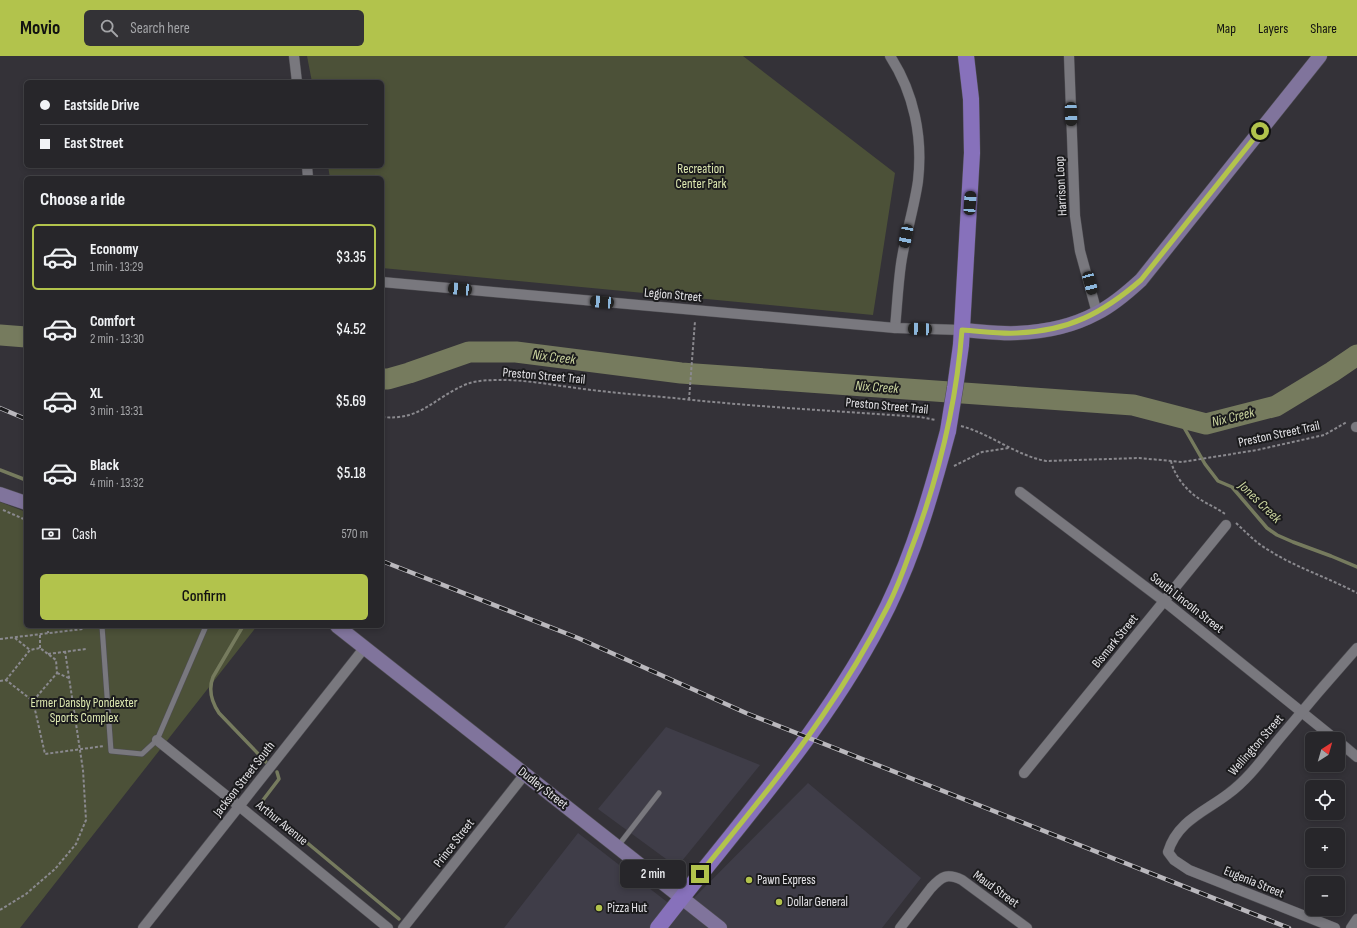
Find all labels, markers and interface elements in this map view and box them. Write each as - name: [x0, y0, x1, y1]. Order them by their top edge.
- search box: [84, 10, 364, 46]
- text: Movio: [20, 17, 60, 40]
- icon: search: [98, 17, 120, 39]
- text: Search here: [130, 19, 190, 38]
- text: Map: [1216, 20, 1236, 37]
- text: Layers: [1258, 20, 1288, 37]
- text: Share: [1310, 20, 1337, 37]
- text: Eastside Drive: [64, 96, 139, 115]
- car: [1065, 102, 1077, 126]
- route start: [1251, 122, 1269, 140]
- text: East Street: [64, 134, 124, 153]
- street label: Harrison Loop: [1051, 156, 1071, 216]
- park label: Recreation Center Park: [676, 161, 727, 192]
- text: Choose a ride: [40, 189, 125, 210]
- car: [963, 191, 977, 215]
- car: [898, 223, 914, 249]
- icon: car: [42, 239, 78, 275]
- text: Economy: [90, 240, 139, 259]
- text: $3.35: [336, 248, 366, 267]
- text: 1 min · 13:29: [90, 259, 143, 275]
- car: [1081, 270, 1099, 296]
- car: [448, 282, 472, 296]
- street label: Legion Street: [643, 285, 703, 305]
- car: [590, 295, 614, 309]
- icon: car: [42, 311, 78, 347]
- text: Comfort: [90, 312, 135, 331]
- text: $4.52: [336, 320, 366, 339]
- car: [908, 323, 932, 335]
- text: 2 min · 13:30: [90, 331, 144, 347]
- water label: Nix Creek: [531, 346, 577, 368]
- street label: Preston Street Trail: [502, 364, 586, 388]
- water label: Nix Creek: [855, 377, 900, 397]
- icon: car: [42, 383, 78, 419]
- text: XL: [90, 384, 103, 403]
- text: $5.69: [336, 392, 366, 411]
- street label: Preston Street Trail: [845, 394, 929, 418]
- text: 3 min · 13:31: [90, 403, 143, 419]
- water label: Nix Creek: [1210, 403, 1257, 430]
- street label: Preston Street Trail: [1237, 418, 1321, 450]
- icon: car: [42, 455, 78, 491]
- text: Black: [90, 456, 119, 475]
- text: $5.18: [336, 464, 366, 483]
- text: 4 min · 13:32: [90, 475, 144, 491]
- water label: Jones Creek: [1234, 477, 1286, 527]
- icon: cash: [40, 523, 62, 545]
- text: Cash: [72, 525, 97, 544]
- text: 570 m: [341, 526, 368, 542]
- street label: South Lincoln Street: [1147, 569, 1227, 637]
- button: Confirm: [40, 574, 368, 620]
- street label: Bismark Street: [1089, 611, 1142, 671]
- park label: Ermer Dansby Pondexter Sports Complex: [31, 695, 138, 726]
- street label: Wellington Street: [1225, 711, 1287, 779]
- north arrow: [1305, 732, 1345, 772]
- map controls: [1305, 732, 1345, 916]
- street label: Jackson Street South: [209, 738, 278, 820]
- street label: Dudley Street: [515, 763, 571, 813]
- button: locate: [1305, 780, 1345, 820]
- street label: Arthur Avenue: [252, 797, 311, 849]
- street label: Prince Street: [430, 816, 478, 870]
- button: +: [1305, 828, 1345, 868]
- callout: 2 min: [620, 860, 686, 888]
- street label: Eugenia Street: [1221, 863, 1287, 901]
- route end: [691, 865, 709, 883]
- text: 2 min: [641, 866, 665, 882]
- street label: Maud Street: [970, 867, 1022, 911]
- place label: Pawn Express: [757, 872, 816, 888]
- marker: Pawn Express: [744, 875, 754, 885]
- button: −: [1305, 876, 1345, 916]
- place label: Dollar General: [787, 894, 848, 910]
- marker: Dollar General: [774, 897, 784, 907]
- place label: Pizza Hut: [607, 900, 647, 916]
- marker: Pizza Hut: [594, 903, 604, 913]

